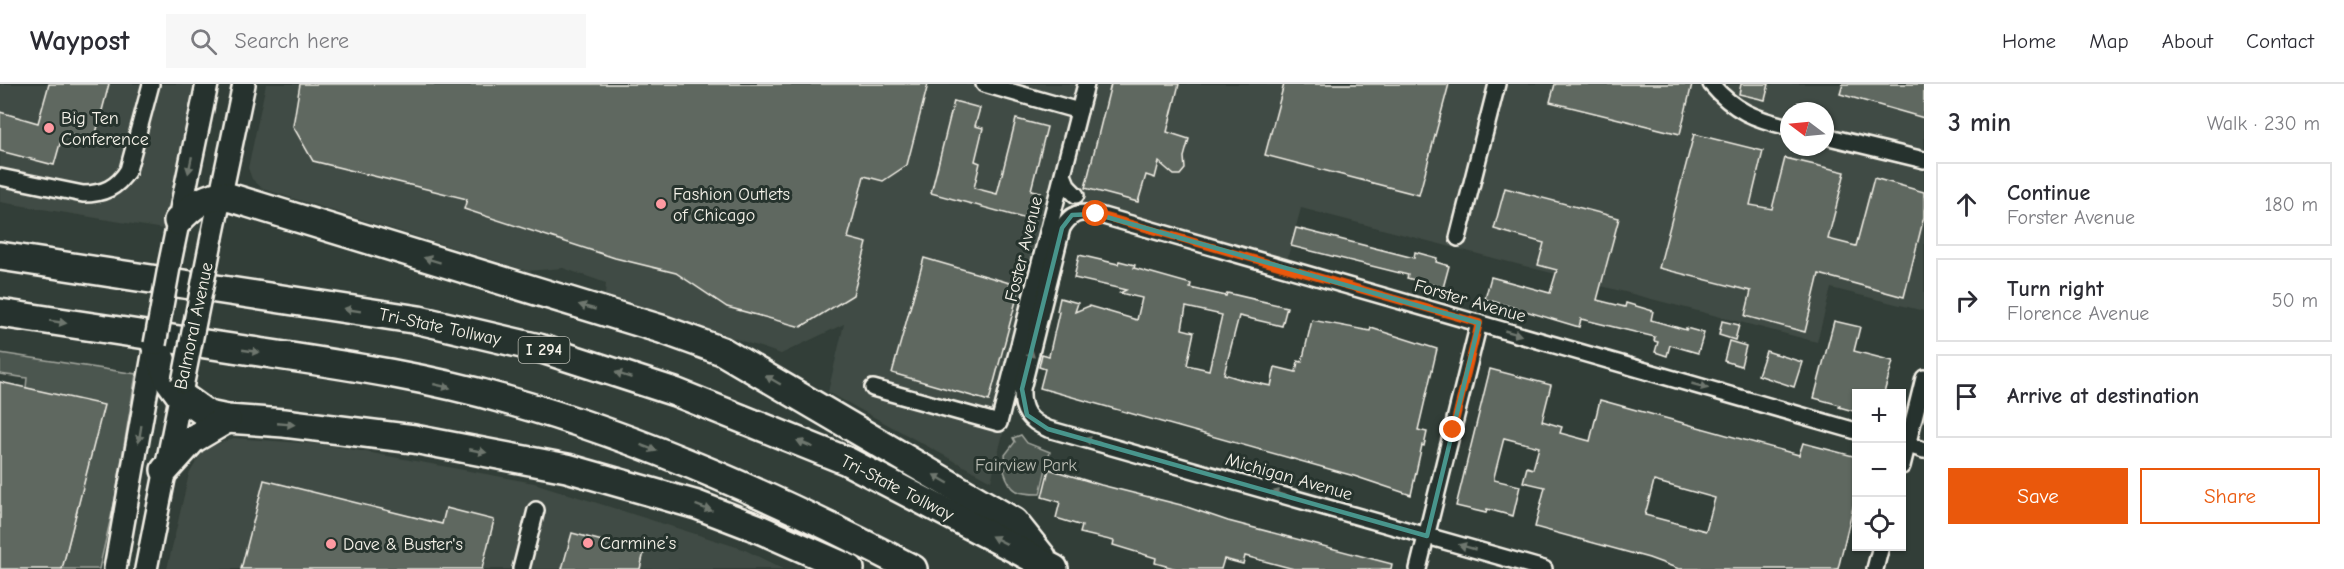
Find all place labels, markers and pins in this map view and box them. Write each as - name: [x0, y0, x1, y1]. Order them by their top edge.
- place label: Big Ten Conference: [61, 108, 149, 150]
- marker: Big Ten Conference: [42, 121, 56, 135]
- place label: Fashion Outlets of Chicago: [673, 184, 790, 226]
- marker: Fashion Outlets of Chicago: [654, 197, 668, 211]
- place label: Carmine’s: [600, 533, 676, 554]
- place label: Dave & Buster's: [343, 534, 463, 555]
- marker: Carmine’s: [581, 536, 595, 550]
- marker: Dave & Buster's: [324, 537, 338, 551]

